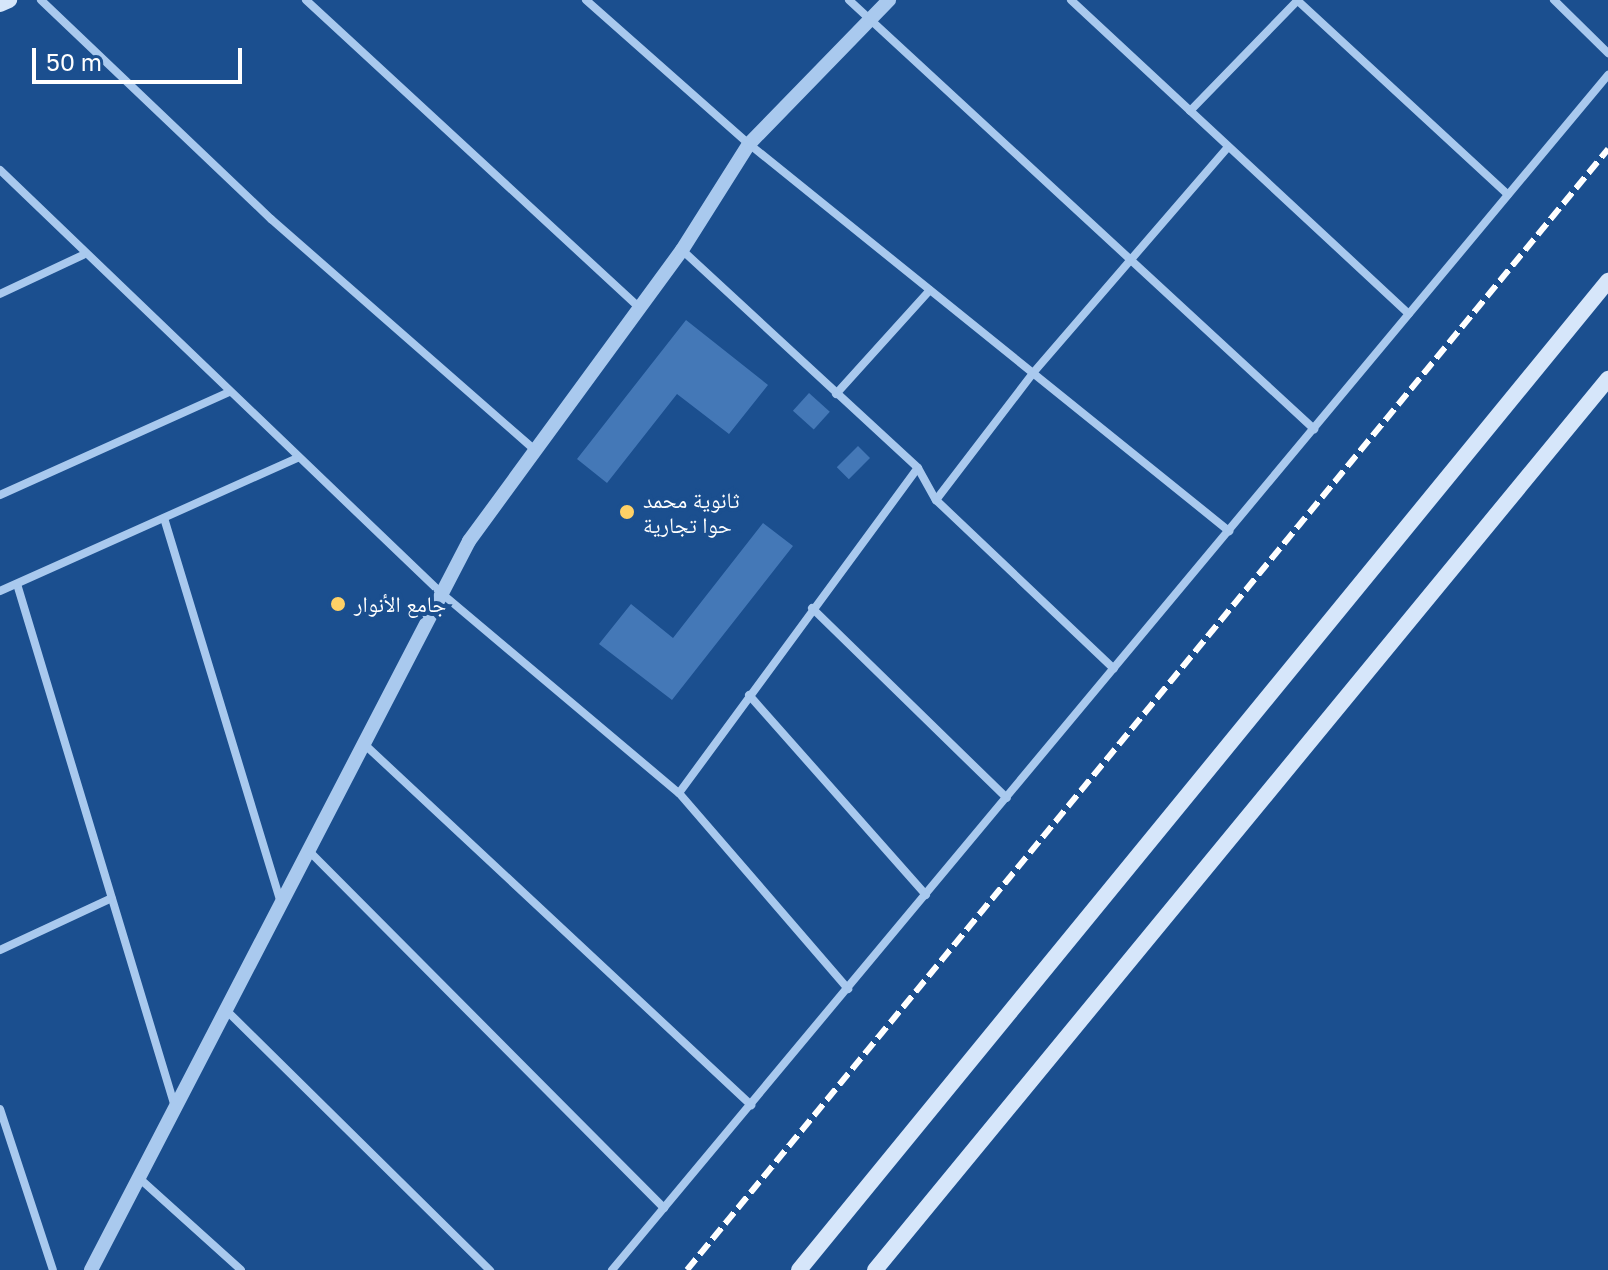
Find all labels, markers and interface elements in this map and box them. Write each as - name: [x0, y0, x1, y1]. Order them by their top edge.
- scale bar: [36, 32, 246, 82]
- text: 50 m: [46, 47, 102, 76]
- place label: ثانوية محمد حوا تجارية: [643, 486, 740, 538]
- marker: ثانوية محمد حوا تجارية: [618, 503, 636, 521]
- place label: جامع الأنوار: [354, 591, 446, 617]
- marker: جامع الأنوار: [329, 595, 347, 613]

